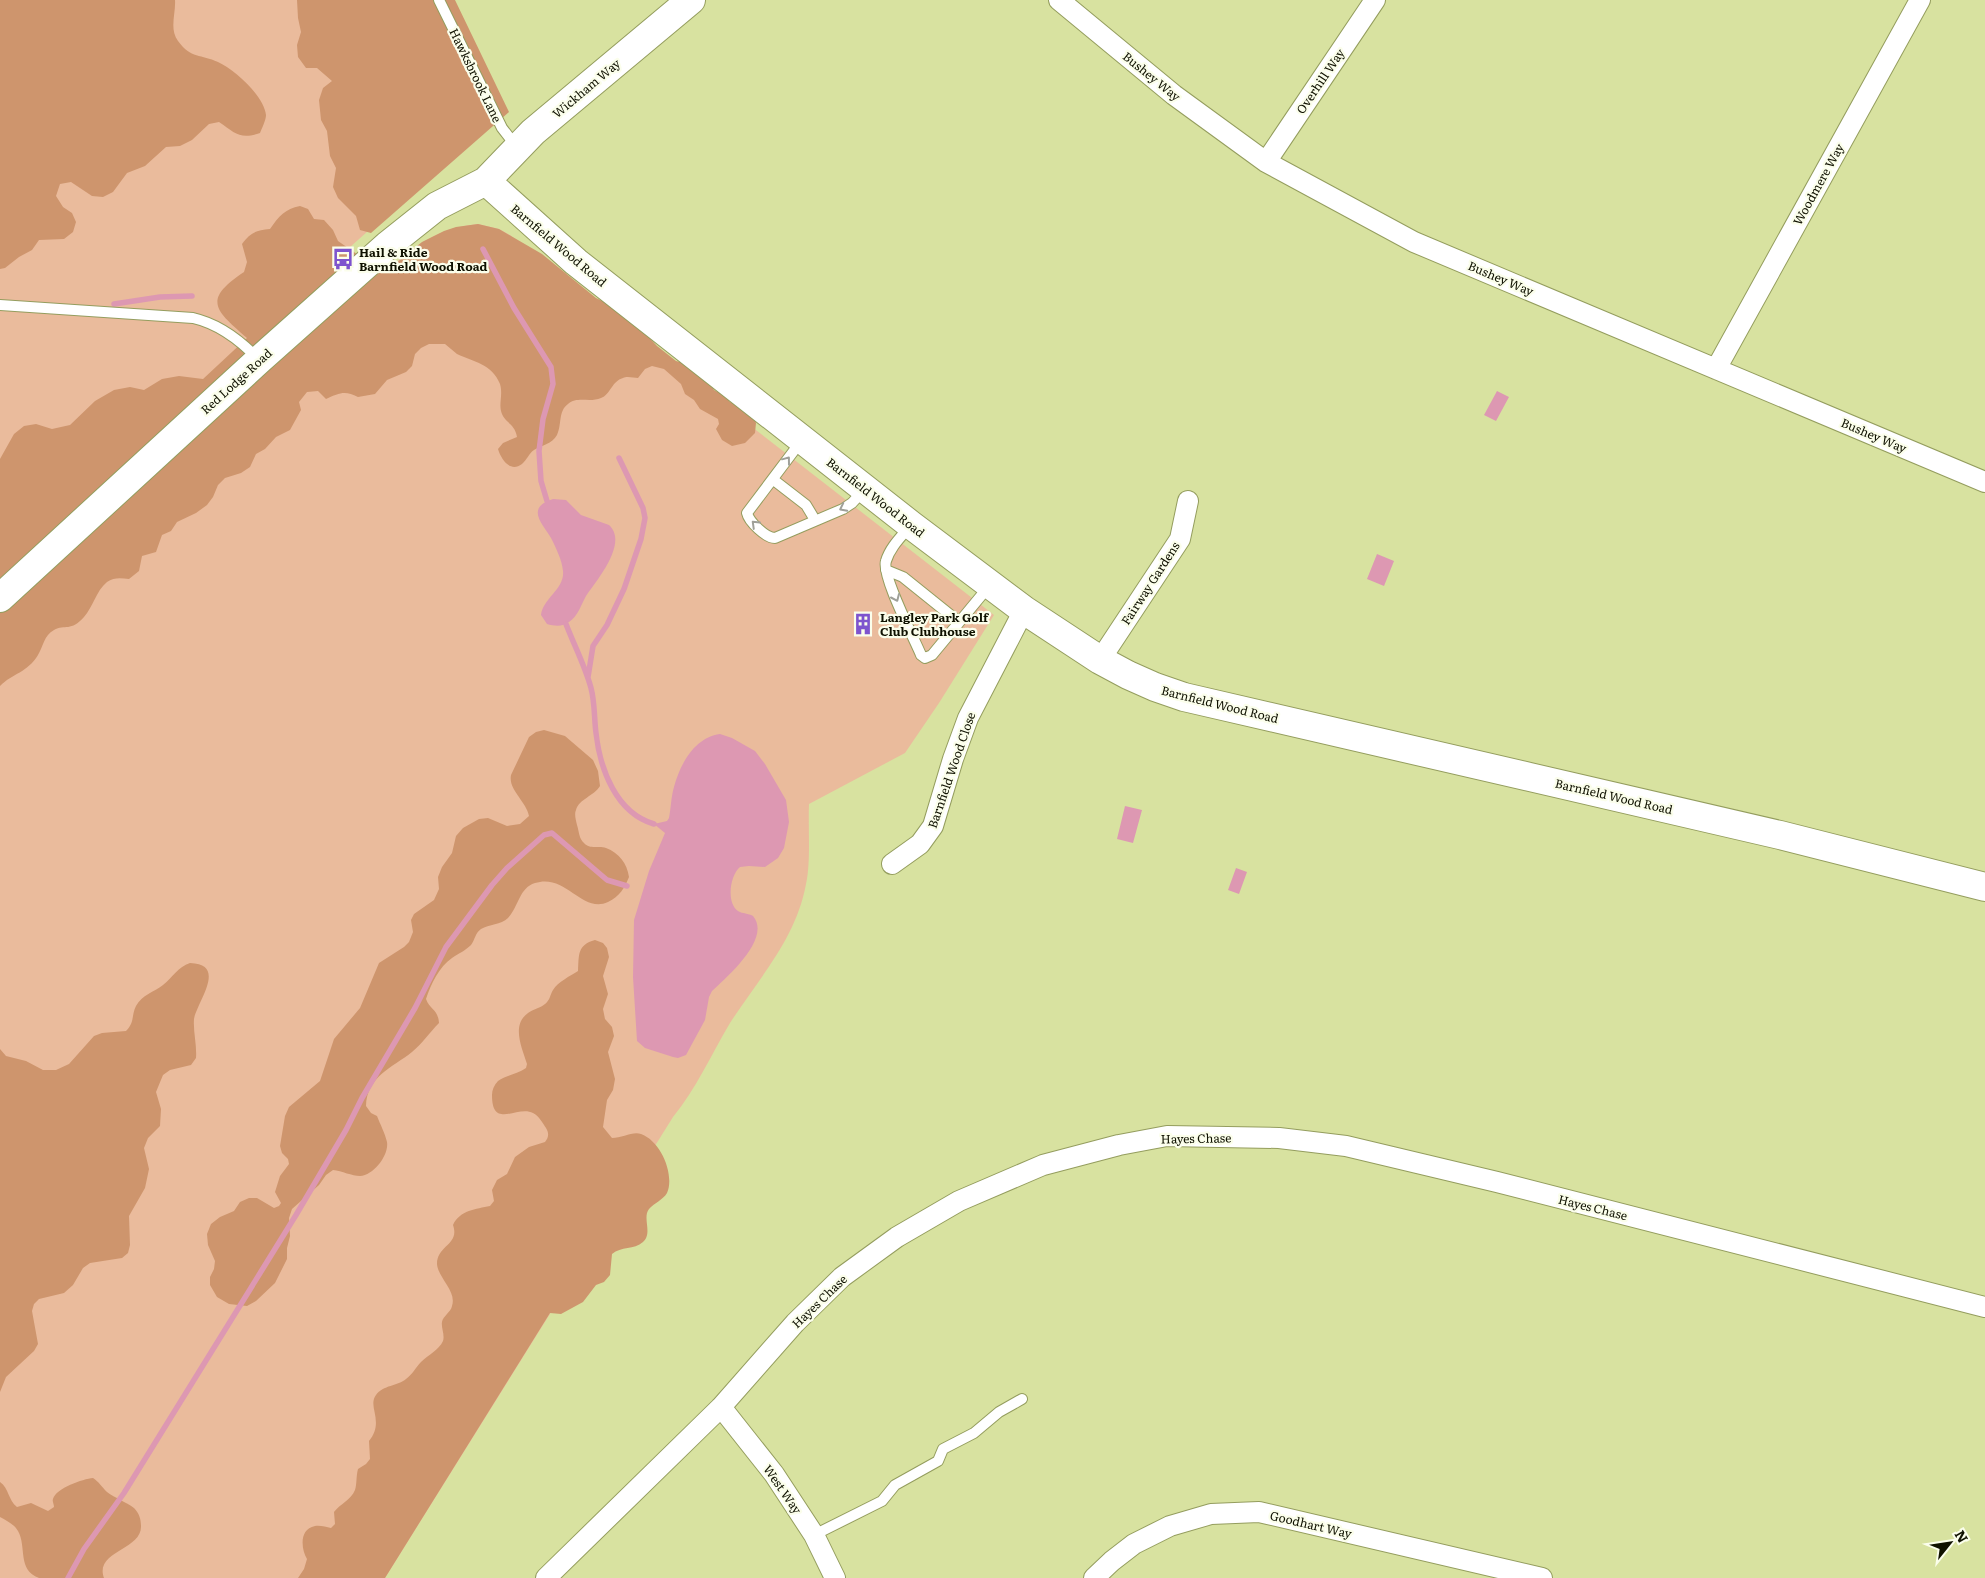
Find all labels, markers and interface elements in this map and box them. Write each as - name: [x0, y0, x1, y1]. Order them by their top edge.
- street label: Hawksbrook Lane: [445, 25, 507, 125]
- street label: Overhill Way: [1291, 45, 1349, 117]
- street label: Bushey Way: [1119, 47, 1185, 105]
- street label: Wickham Way: [548, 54, 624, 122]
- street label: Woodmere Way: [1788, 140, 1848, 228]
- street label: Barnfield Wood Road: [507, 199, 611, 291]
- place label: Hail & Ride Barnfield Wood Road: [359, 243, 488, 275]
- bus stop icon: Hail & Ride Barnfield Wood Road: [330, 246, 356, 272]
- street label: Bushey Way: [1465, 256, 1537, 300]
- street label: Red Lodge Road: [196, 344, 276, 418]
- street label: Bushey Way: [1838, 413, 1910, 457]
- street label: Barnfield Wood Road: [823, 453, 929, 542]
- one-way arrow: [781, 457, 789, 466]
- one-way arrow: [839, 502, 848, 512]
- one-way arrow: [752, 521, 761, 530]
- street label: Fairway Gardens: [1116, 537, 1184, 628]
- one-way arrow: [890, 593, 900, 602]
- place label: Langley Park Golf Club Clubhouse: [880, 608, 990, 640]
- building icon: Langley Park Golf Club Clubhouse: [850, 611, 876, 637]
- street label: Barnfield Wood Road: [1159, 681, 1281, 727]
- street label: Barnfield Wood Close: [923, 709, 979, 831]
- street label: Barnfield Wood Road: [1553, 774, 1675, 818]
- street label: Hayes Chase: [1161, 1128, 1231, 1148]
- street label: Hayes Chase: [1557, 1190, 1629, 1224]
- street label: Hayes Chase: [787, 1270, 851, 1332]
- street label: West Way: [759, 1461, 807, 1517]
- street label: Goodhart Way: [1268, 1506, 1354, 1542]
- north arrow: [1925, 1518, 1975, 1568]
- text: N: [1951, 1526, 1974, 1546]

